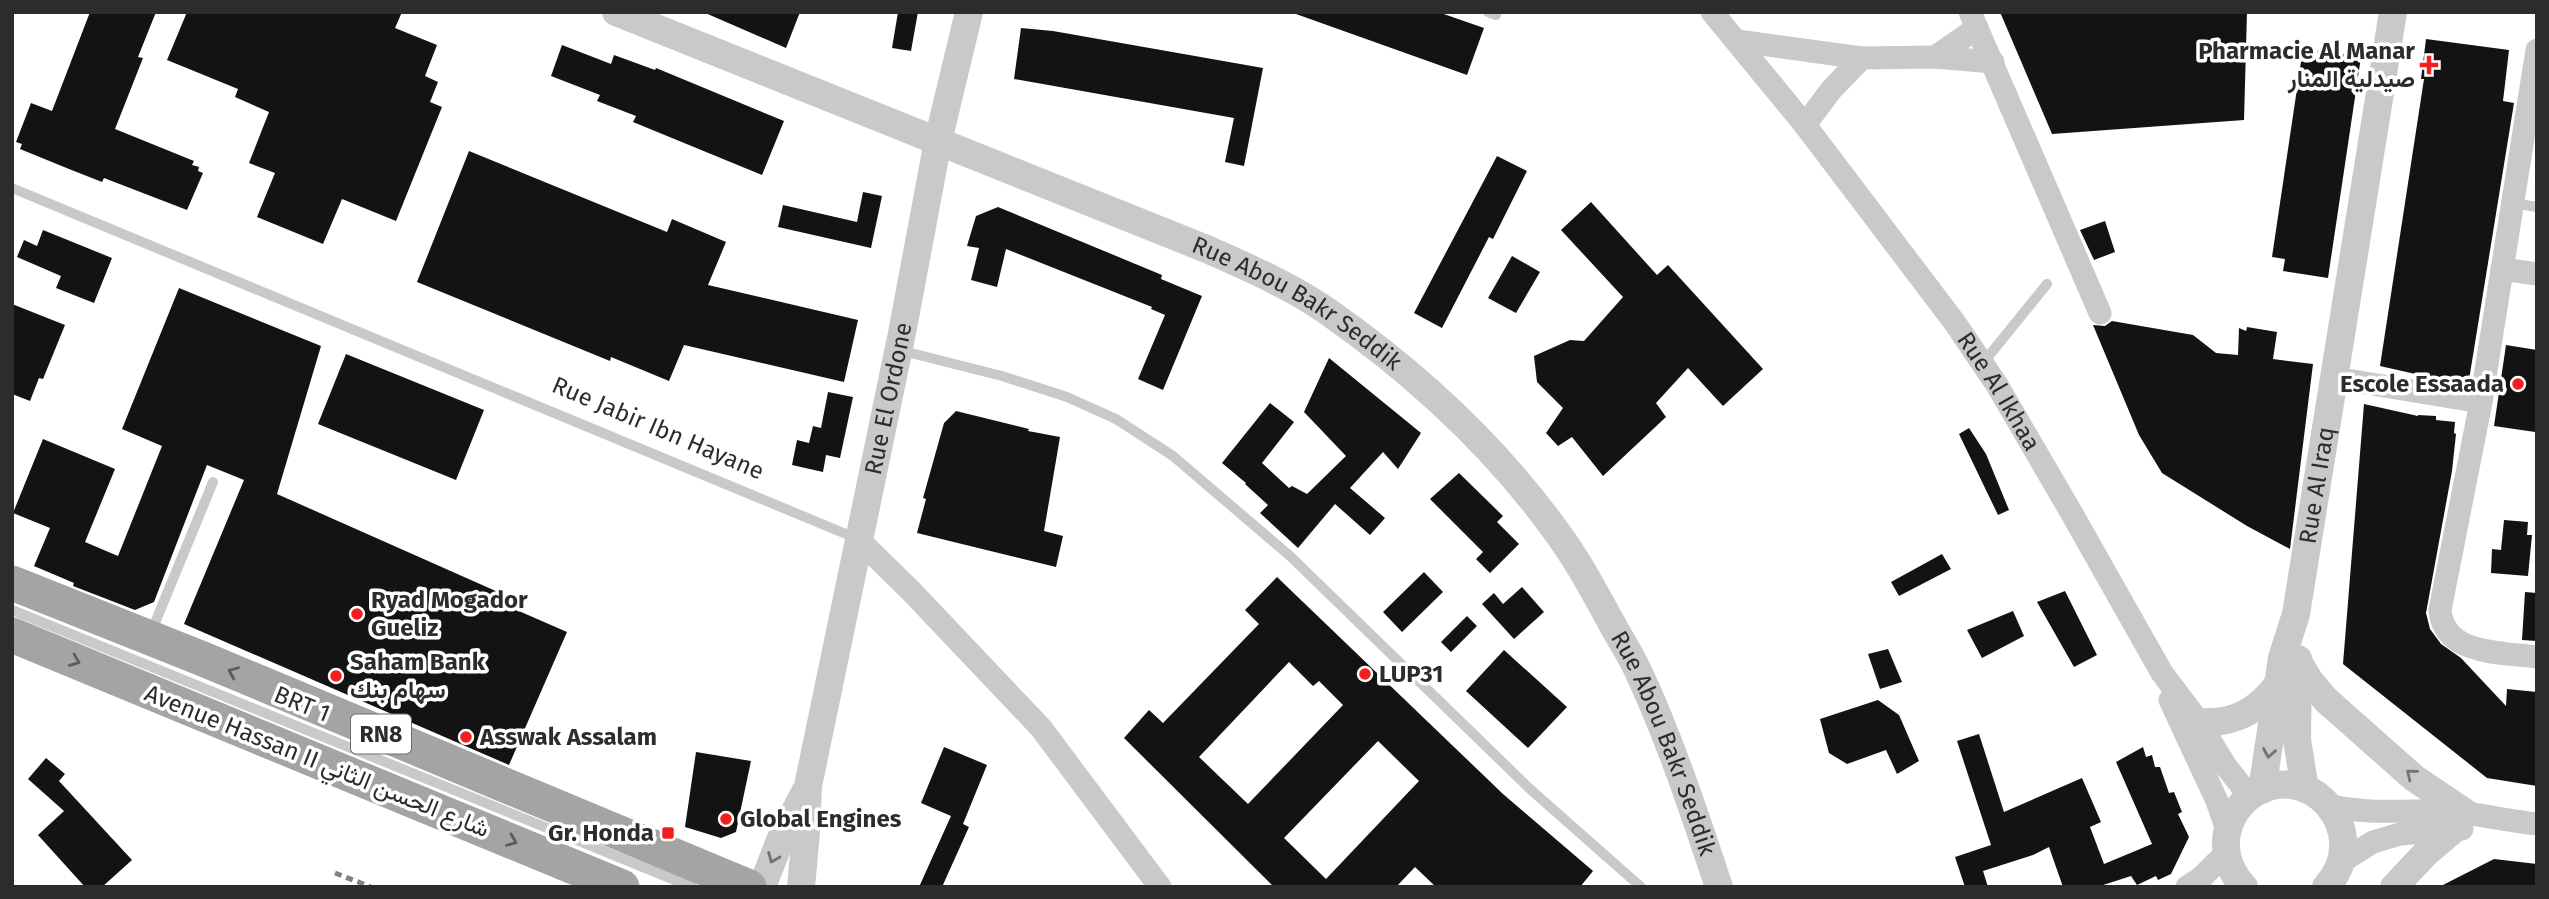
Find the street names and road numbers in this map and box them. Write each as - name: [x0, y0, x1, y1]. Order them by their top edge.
- street label: Rue Abou Bakr Seddik: [1188, 231, 1408, 377]
- street label: Rue El Ordone: [859, 320, 918, 477]
- street label: Rue Al Ikhaa: [1951, 327, 2046, 456]
- street label: Rue Jabir Ibn Hayane: [548, 371, 768, 485]
- street label: Rue Al Iraq: [2294, 425, 2340, 546]
- street label: Rue Abou Bakr Seddik: [1605, 626, 1722, 860]
- street label: Avenue Hassan II شارع الحسن الثاني: [139, 679, 493, 848]
- street label: BRT 1: [270, 680, 334, 728]
- road number: RN8: [351, 714, 411, 754]

